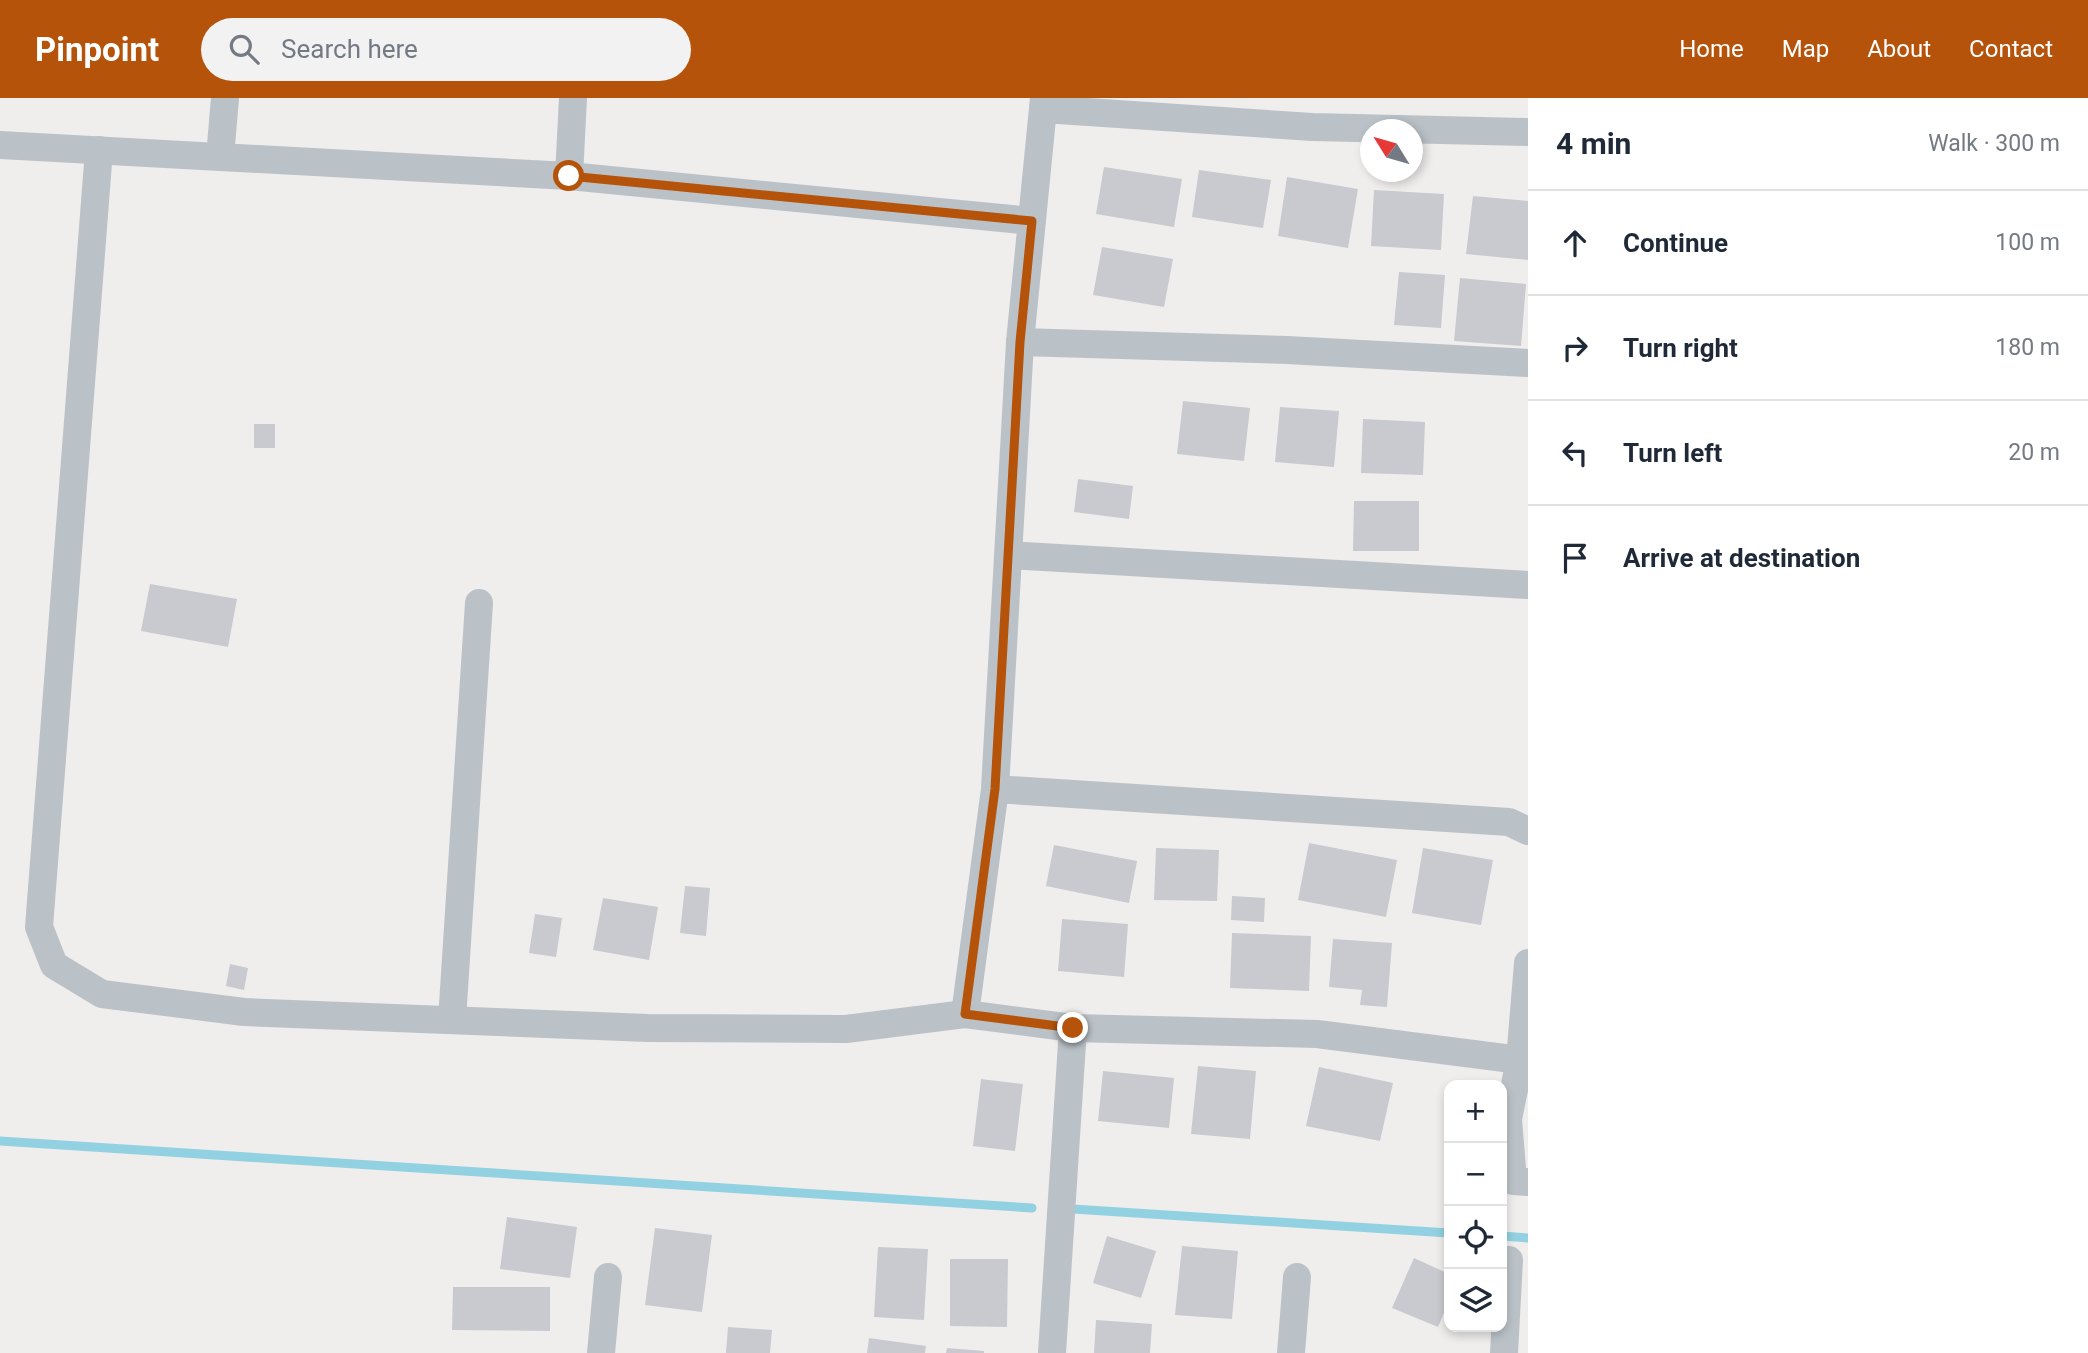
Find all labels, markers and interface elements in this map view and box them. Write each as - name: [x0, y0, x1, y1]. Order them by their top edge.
- search box: [201, 18, 691, 81]
- text: Pinpoint: [35, 30, 159, 69]
- icon: search: [225, 30, 263, 68]
- text: Search here: [281, 34, 418, 64]
- text: Home: [1679, 35, 1744, 63]
- text: Map: [1782, 35, 1829, 63]
- text: About: [1867, 35, 1931, 63]
- text: Contact: [1969, 35, 2053, 63]
- north arrow: [1360, 119, 1423, 182]
- text: 4 min: [1556, 126, 1631, 161]
- text: Walk · 300 m: [1928, 130, 2060, 157]
- route start: [553, 160, 584, 191]
- icon: ahead: [1556, 224, 1594, 262]
- text: Continue: [1623, 228, 1728, 258]
- text: 100 m: [1995, 229, 2060, 256]
- icon: right: [1556, 329, 1594, 367]
- text: Turn right: [1623, 333, 1738, 363]
- text: 180 m: [1995, 334, 2060, 361]
- icon: left: [1556, 434, 1594, 472]
- text: Turn left: [1623, 438, 1722, 468]
- text: 20 m: [2008, 439, 2060, 466]
- icon: arrive: [1556, 539, 1594, 577]
- text: Arrive at destination: [1623, 543, 1860, 573]
- route end: [1057, 1012, 1088, 1043]
- map controls: [1444, 1080, 1507, 1332]
- button: +: [1444, 1080, 1507, 1143]
- button: −: [1444, 1143, 1507, 1206]
- button: locate: [1444, 1206, 1507, 1269]
- button: layers: [1444, 1269, 1507, 1332]

